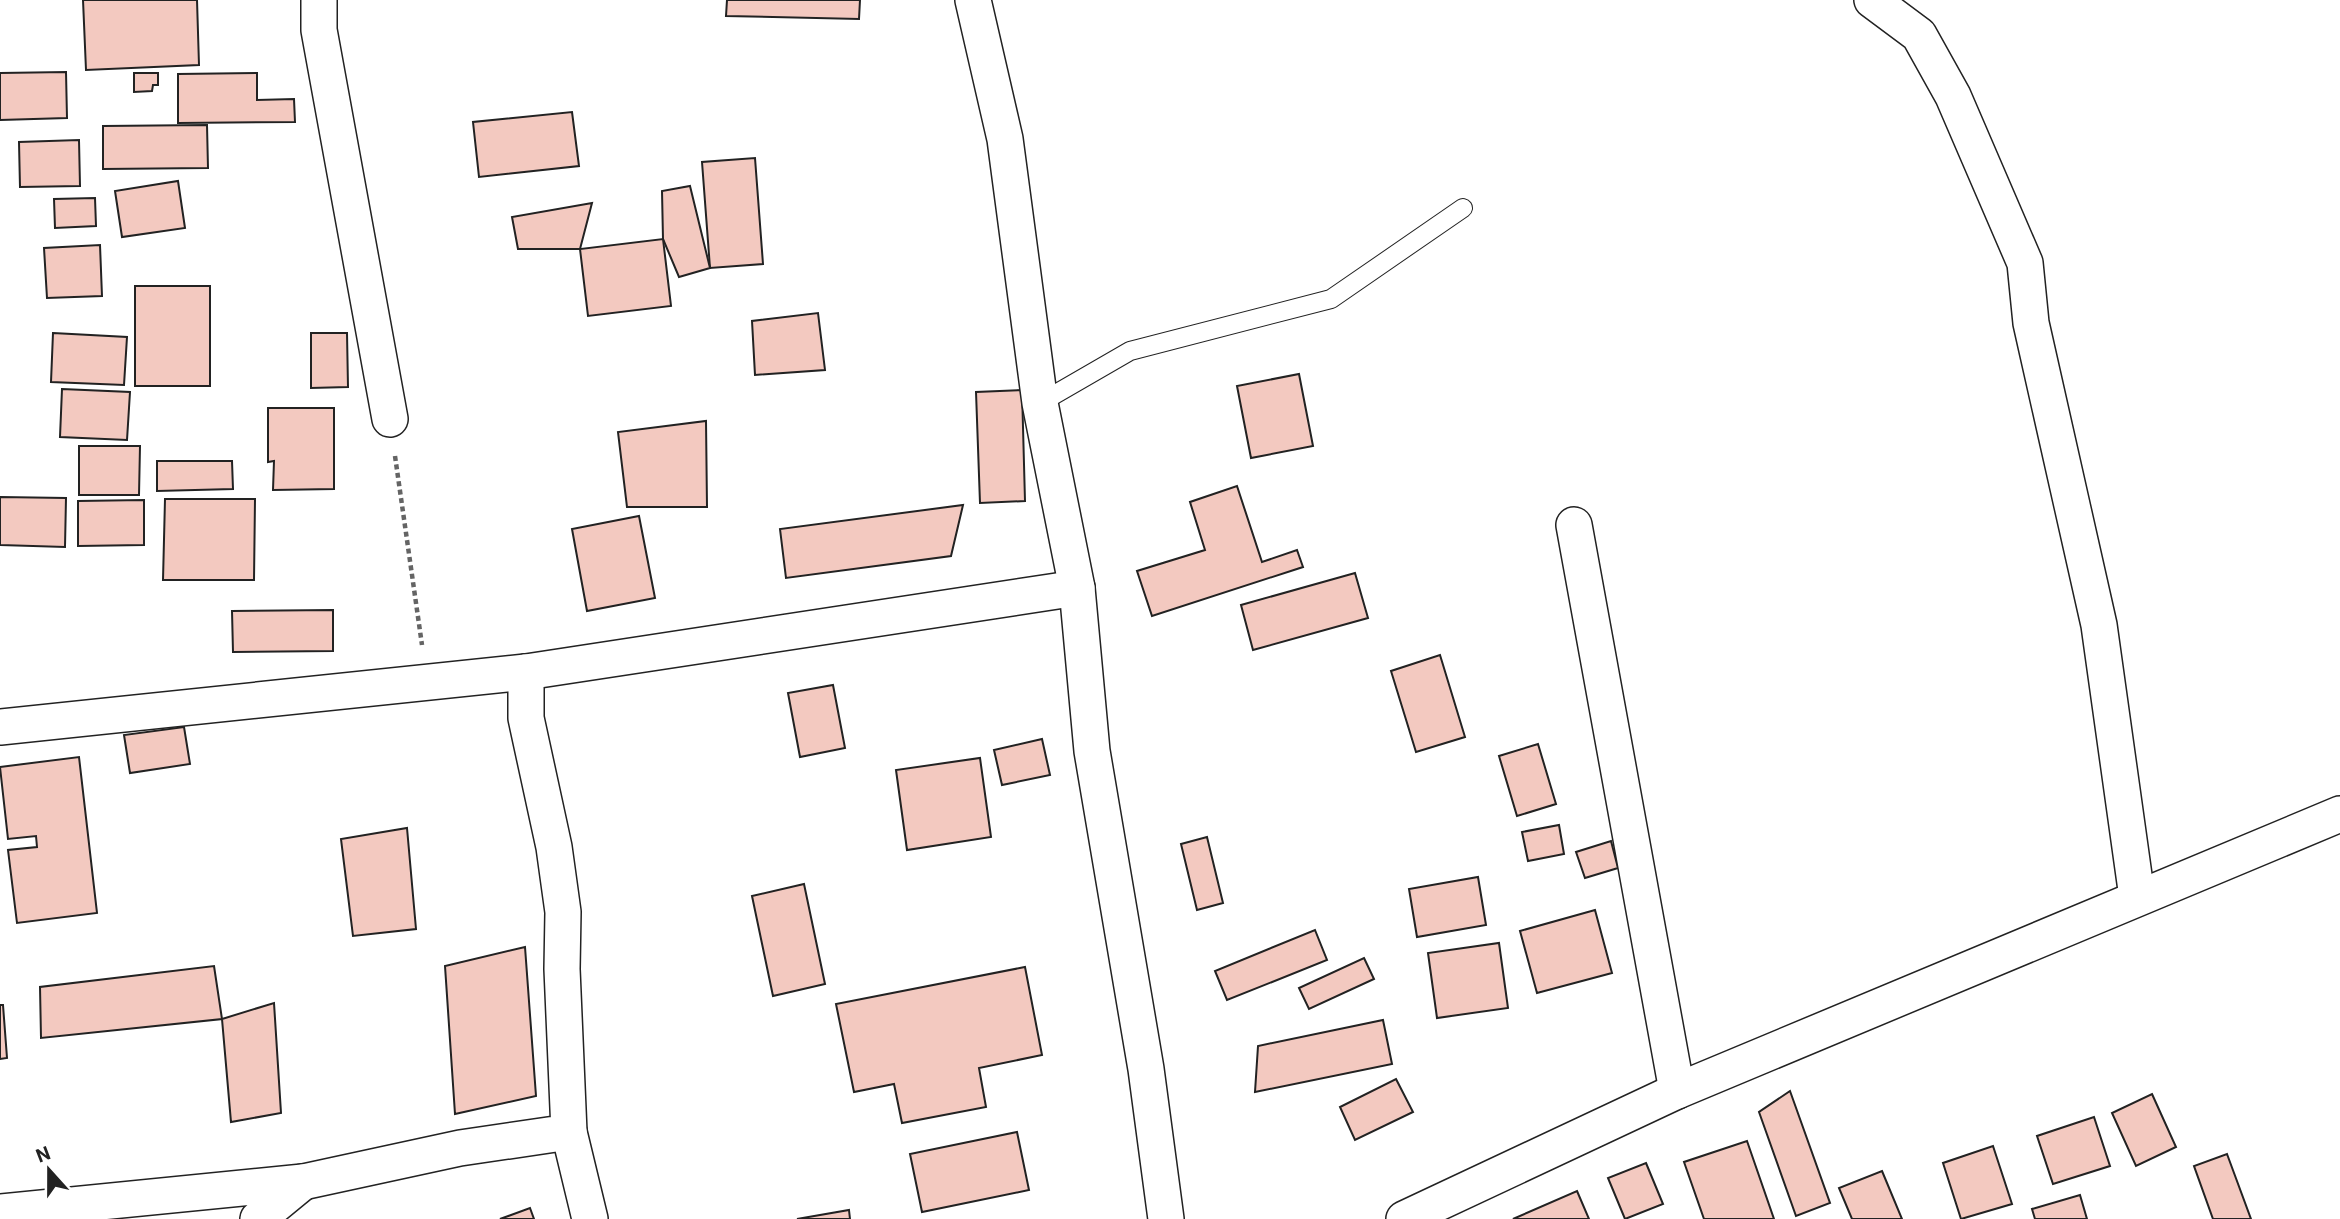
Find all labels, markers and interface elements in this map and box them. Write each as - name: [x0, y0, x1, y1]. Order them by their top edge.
- north arrow: [14, 1135, 84, 1205]
- text: N: [33, 1141, 53, 1168]

